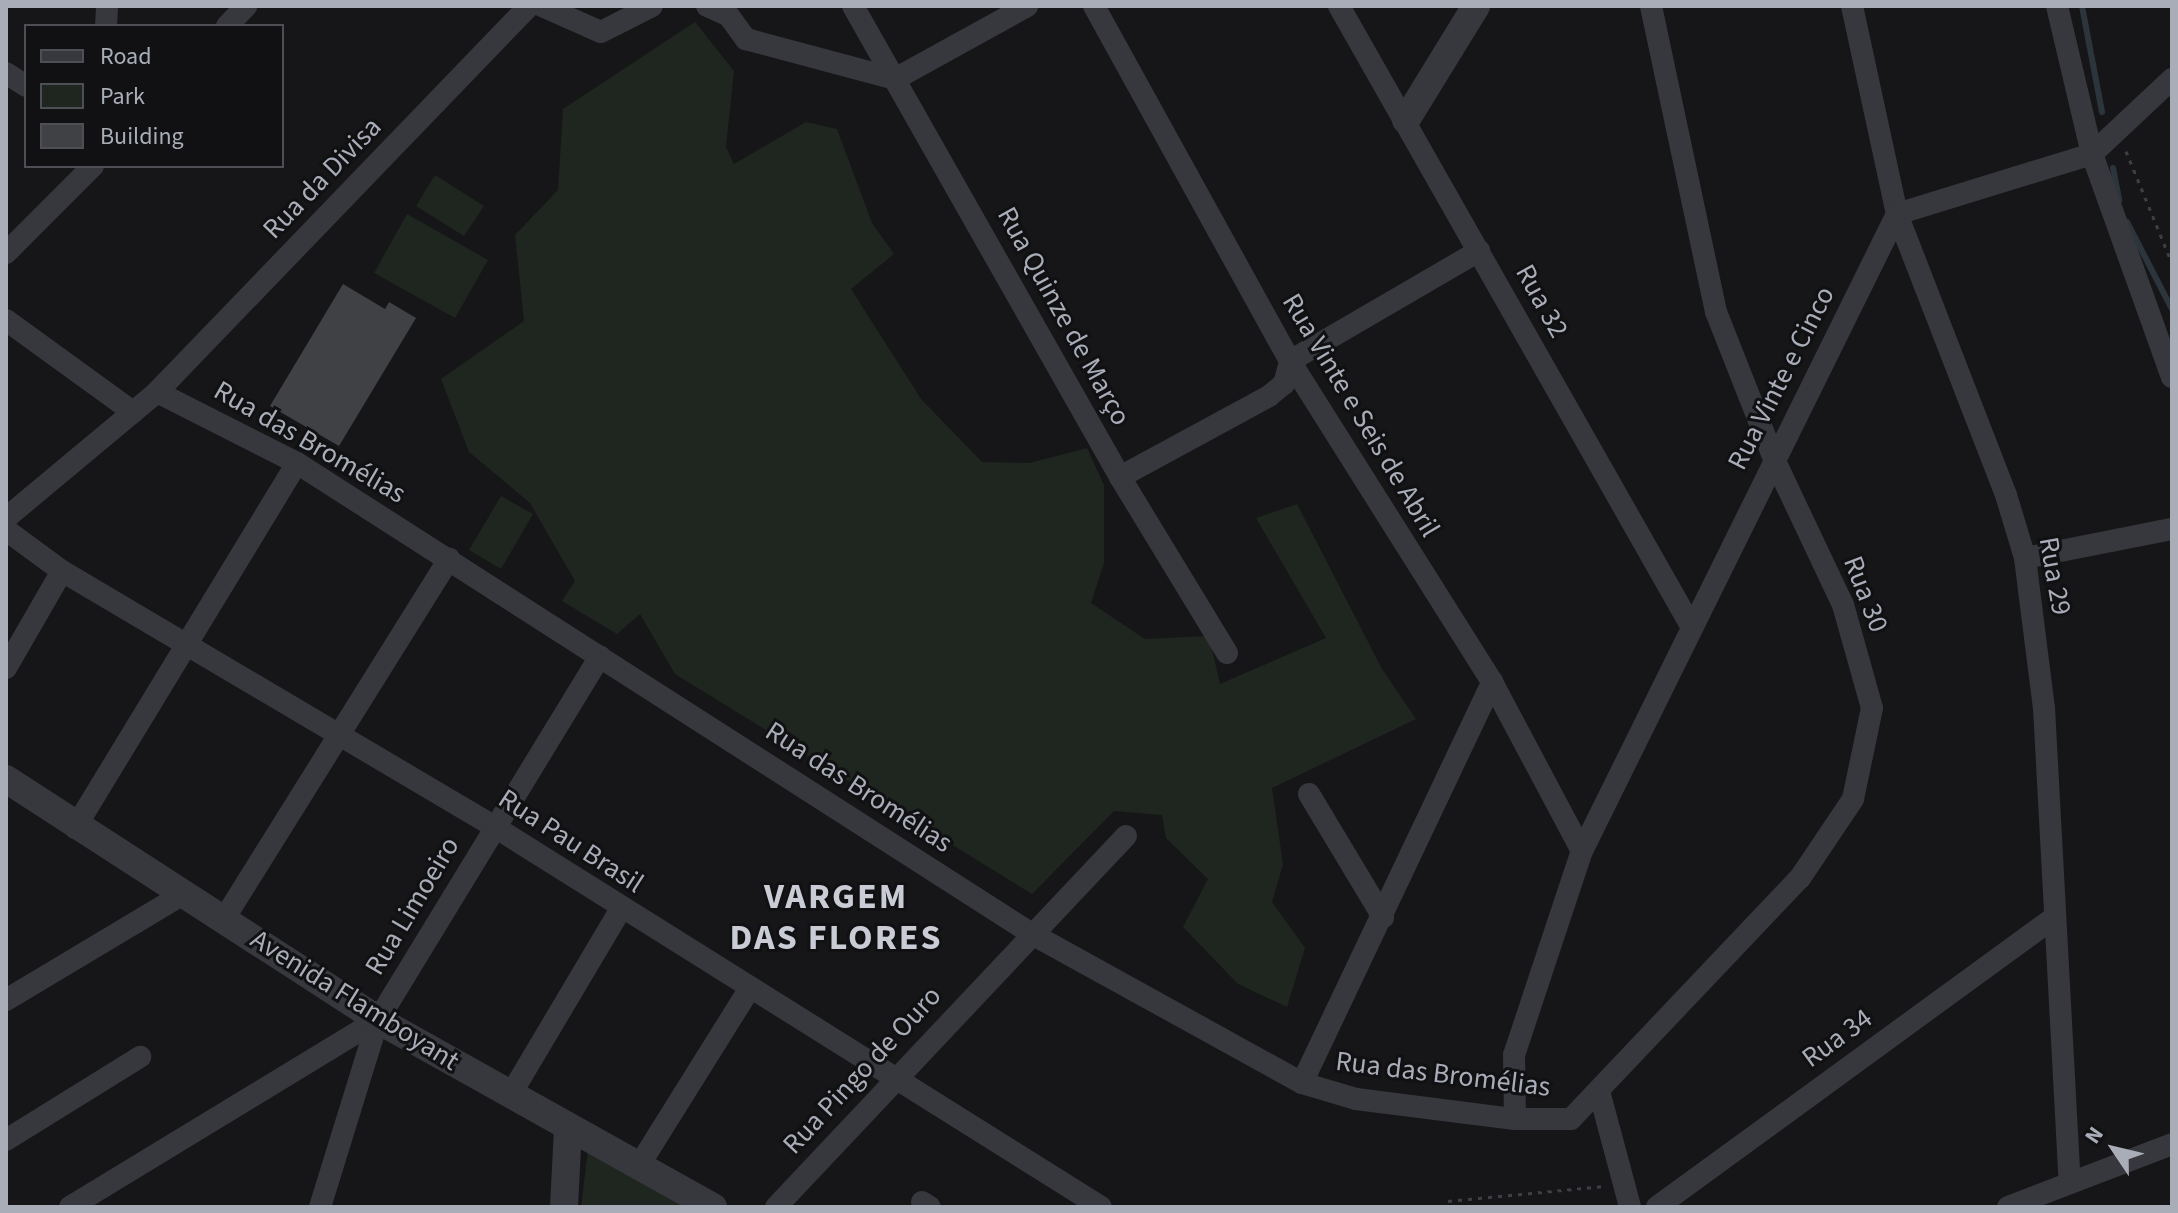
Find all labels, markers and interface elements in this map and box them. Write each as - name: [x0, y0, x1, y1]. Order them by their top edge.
- legend: [24, 24, 284, 168]
- text: Road: [100, 39, 152, 74]
- text: Park: [100, 79, 145, 114]
- street label: Rua da Divisa: [256, 110, 388, 246]
- text: Building: [100, 119, 184, 154]
- street label: Rua Quinze de Março: [990, 201, 1138, 431]
- street label: Rua 32: [1508, 258, 1576, 344]
- street label: Rua Vinte e Cinco: [1720, 281, 1842, 475]
- street label: Rua Vinte e Seis de Abril: [1275, 287, 1447, 543]
- street label: Rua das Bromélias: [208, 373, 412, 511]
- street label: Rua 29: [2032, 534, 2078, 618]
- street label: Rua 30: [1836, 551, 1896, 637]
- street label: Rua das Bromélias: [759, 714, 959, 860]
- street label: Rua Pau Brasil: [492, 782, 650, 900]
- street label: Rua Limoeiro: [358, 831, 466, 981]
- district label: VARGEM DAS FLORES: [730, 874, 942, 959]
- street label: Avenida Flamboyant: [245, 922, 465, 1078]
- street label: Rua Pingo de Ouro: [776, 979, 948, 1161]
- street label: Rua 34: [1795, 1001, 1879, 1075]
- street label: Rua das Bromélias: [1334, 1044, 1552, 1104]
- north arrow: [2074, 1109, 2154, 1189]
- text: N: [2077, 1120, 2112, 1150]

